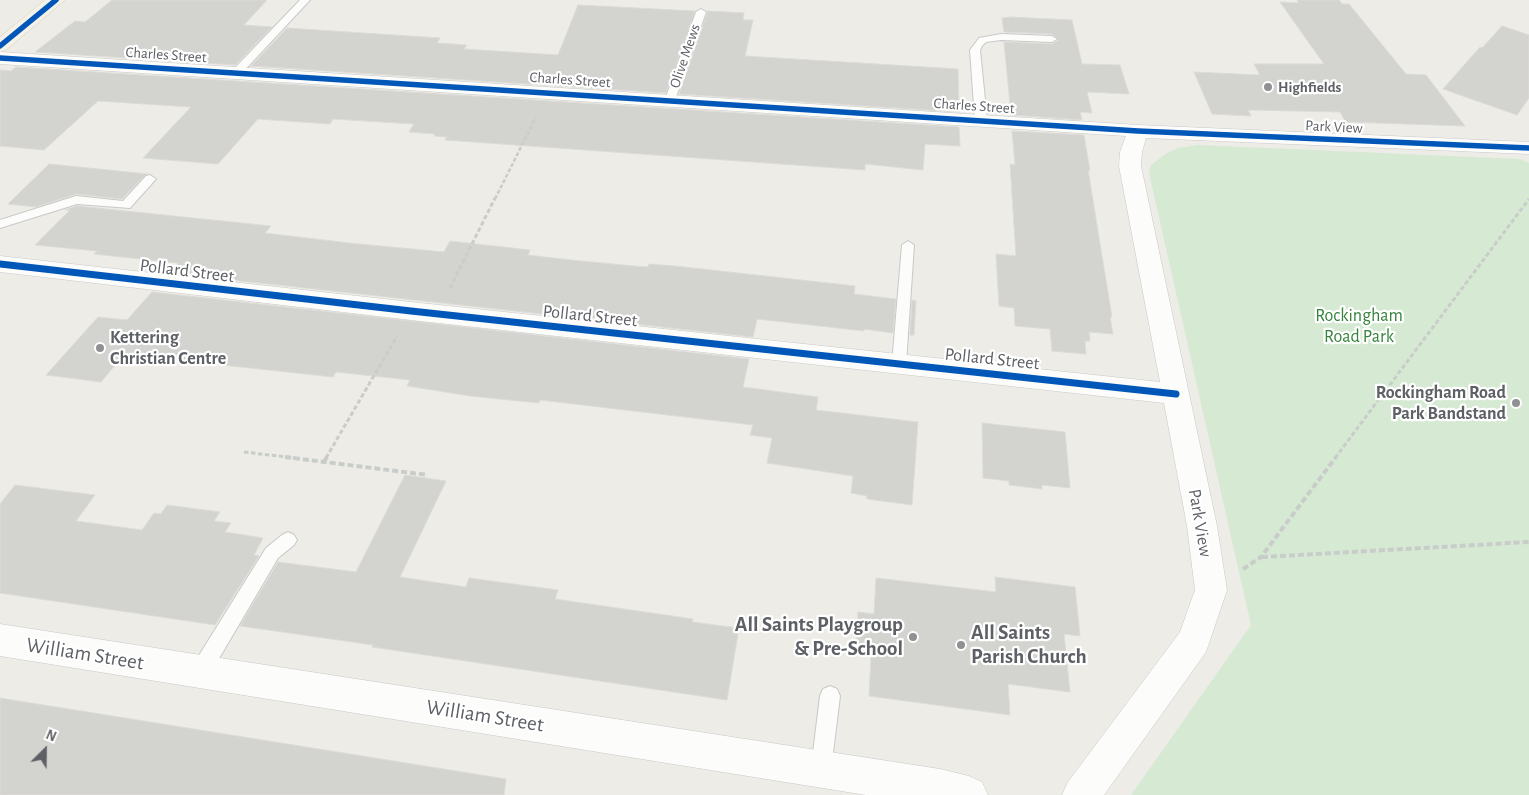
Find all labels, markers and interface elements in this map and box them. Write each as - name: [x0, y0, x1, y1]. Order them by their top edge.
- street label: Olive Mews: [666, 22, 704, 90]
- street label: Charles Street: [125, 43, 207, 67]
- street label: Charles Street: [529, 68, 611, 92]
- place label: Highfields: [1278, 78, 1341, 96]
- marker: Highfields: [1262, 81, 1274, 93]
- street label: Charles Street: [933, 94, 1015, 118]
- street label: Park View: [1305, 117, 1363, 137]
- street label: Pollard Street: [139, 254, 235, 288]
- street label: Pollard Street: [542, 300, 638, 332]
- park label: Rockingham Road Park: [1315, 305, 1403, 348]
- place label: Kettering Christian Centre: [110, 327, 226, 369]
- marker: Kettering Christian Centre: [94, 342, 106, 354]
- street label: Pollard Street: [944, 343, 1040, 375]
- place label: Rockingham Road Park Bandstand: [1376, 382, 1506, 424]
- marker: Rockingham Road Park Bandstand: [1510, 397, 1522, 409]
- street label: Park View: [1183, 487, 1217, 559]
- place label: All Saints Playgroup & Pre-School: [735, 612, 903, 662]
- place label: All Saints Parish Church: [971, 620, 1087, 670]
- marker: All Saints Playgroup & Pre-School: [907, 631, 919, 643]
- street label: William Street: [25, 632, 145, 676]
- marker: All Saints Parish Church: [955, 639, 967, 651]
- street label: William Street: [425, 694, 545, 738]
- north arrow: [20, 725, 70, 775]
- text: N: [44, 728, 58, 745]

